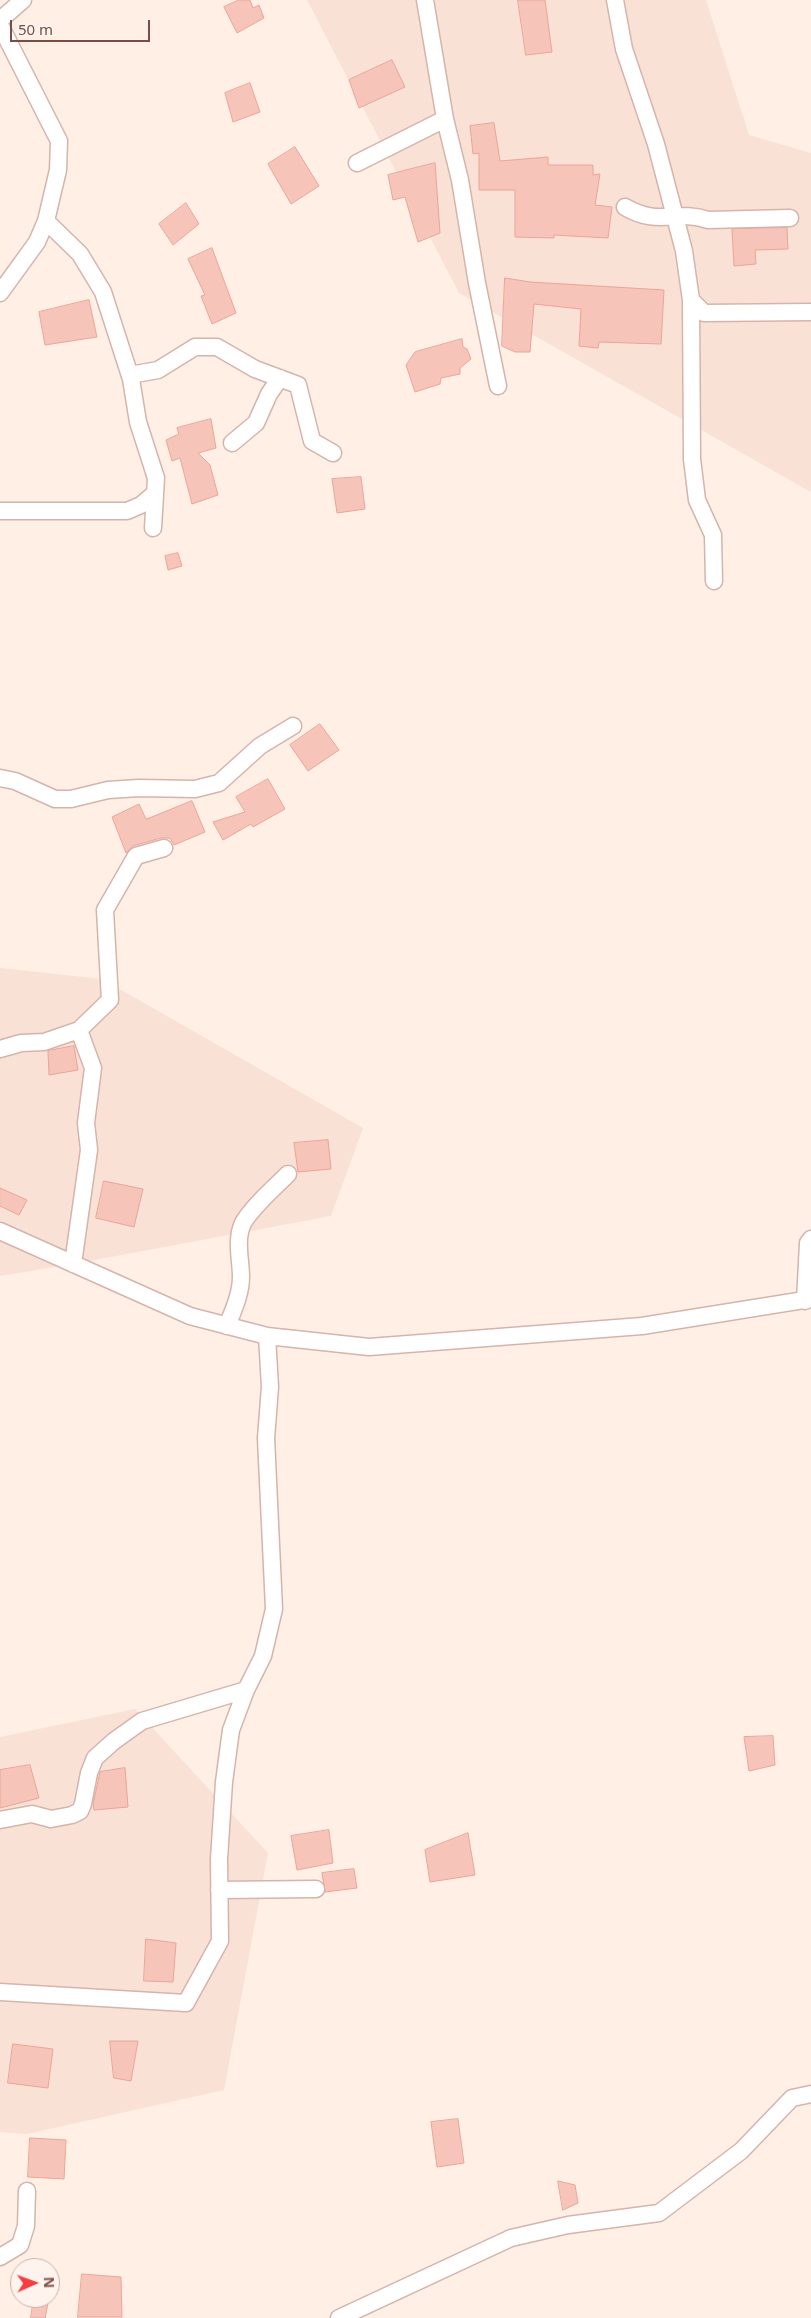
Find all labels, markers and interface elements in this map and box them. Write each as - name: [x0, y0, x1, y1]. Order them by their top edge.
- scale bar: [12, 10, 152, 42]
- text: 50 m: [18, 19, 53, 39]
- north arrow: [10, 2258, 60, 2308]
- text: N: [40, 2276, 59, 2289]

